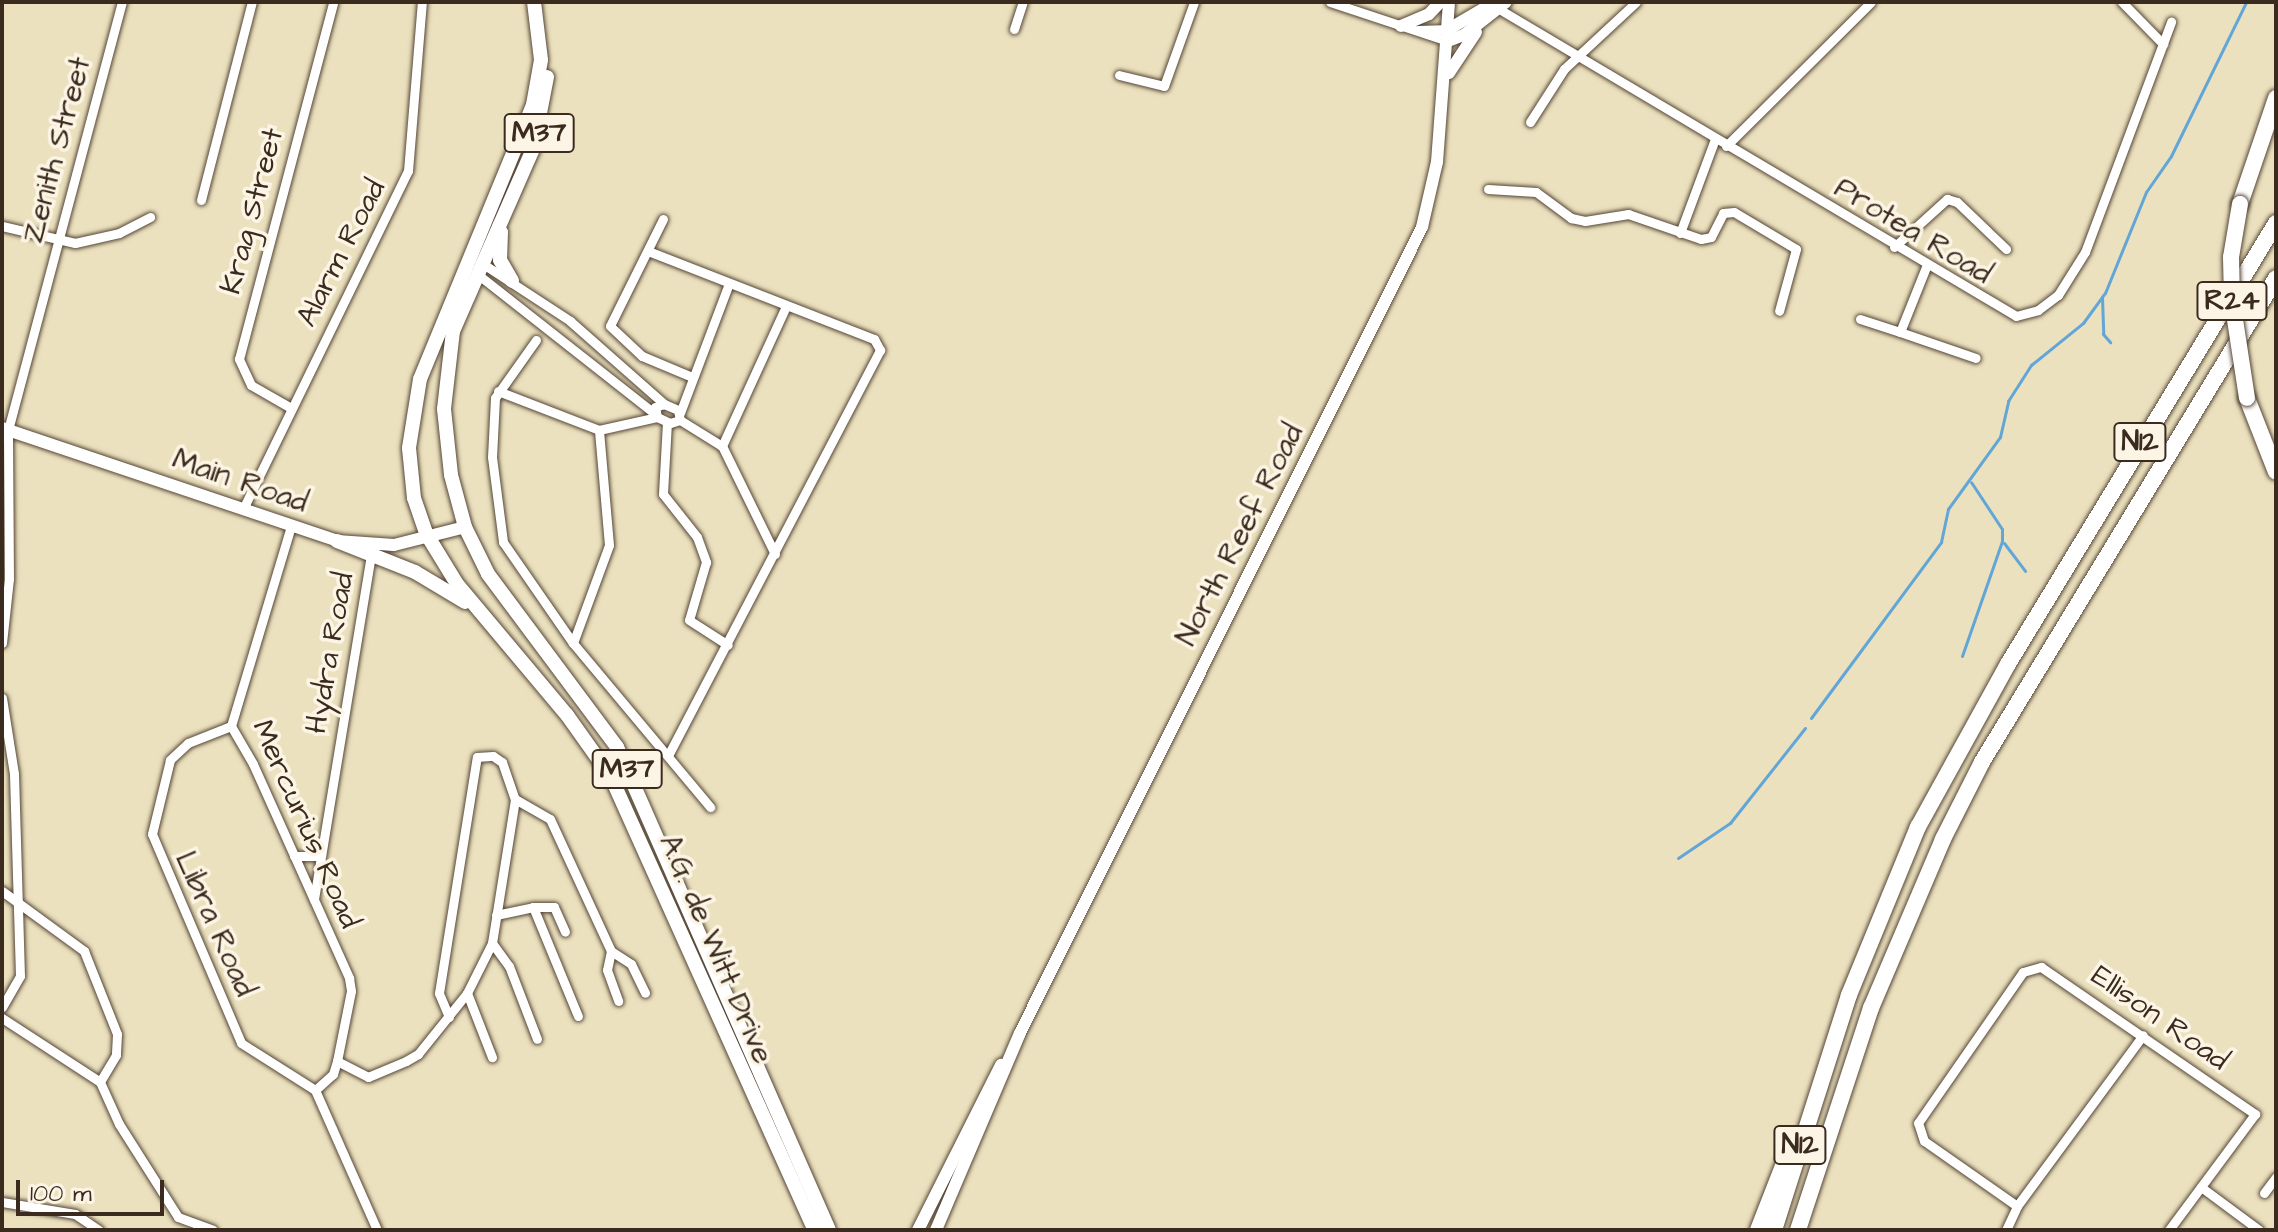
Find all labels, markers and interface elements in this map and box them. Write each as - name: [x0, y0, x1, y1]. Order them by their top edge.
- street label: Zenith Street: [15, 53, 99, 247]
- road number: M37: [503, 109, 575, 157]
- street label: Krag Street: [213, 124, 291, 298]
- street label: Protea Road: [1828, 170, 1998, 292]
- street label: Alarm Road: [289, 174, 393, 332]
- road number: R24: [2196, 277, 2268, 325]
- street label: North Reef Road: [1169, 418, 1311, 652]
- road number: N12: [2112, 418, 2168, 466]
- street label: Main Road: [168, 441, 312, 521]
- street label: Hydra Road: [298, 570, 362, 736]
- street label: Mercurius Road: [244, 714, 368, 934]
- road number: M37: [591, 745, 663, 793]
- street label: A.G. de Witt Drive: [651, 829, 781, 1069]
- street label: Libra Road: [167, 846, 263, 1002]
- street label: Ellison Road: [2084, 957, 2236, 1079]
- road number: N12: [1772, 1121, 1828, 1169]
- scale bar: [20, 1164, 168, 1214]
- text: 100 m: [30, 1177, 92, 1211]

